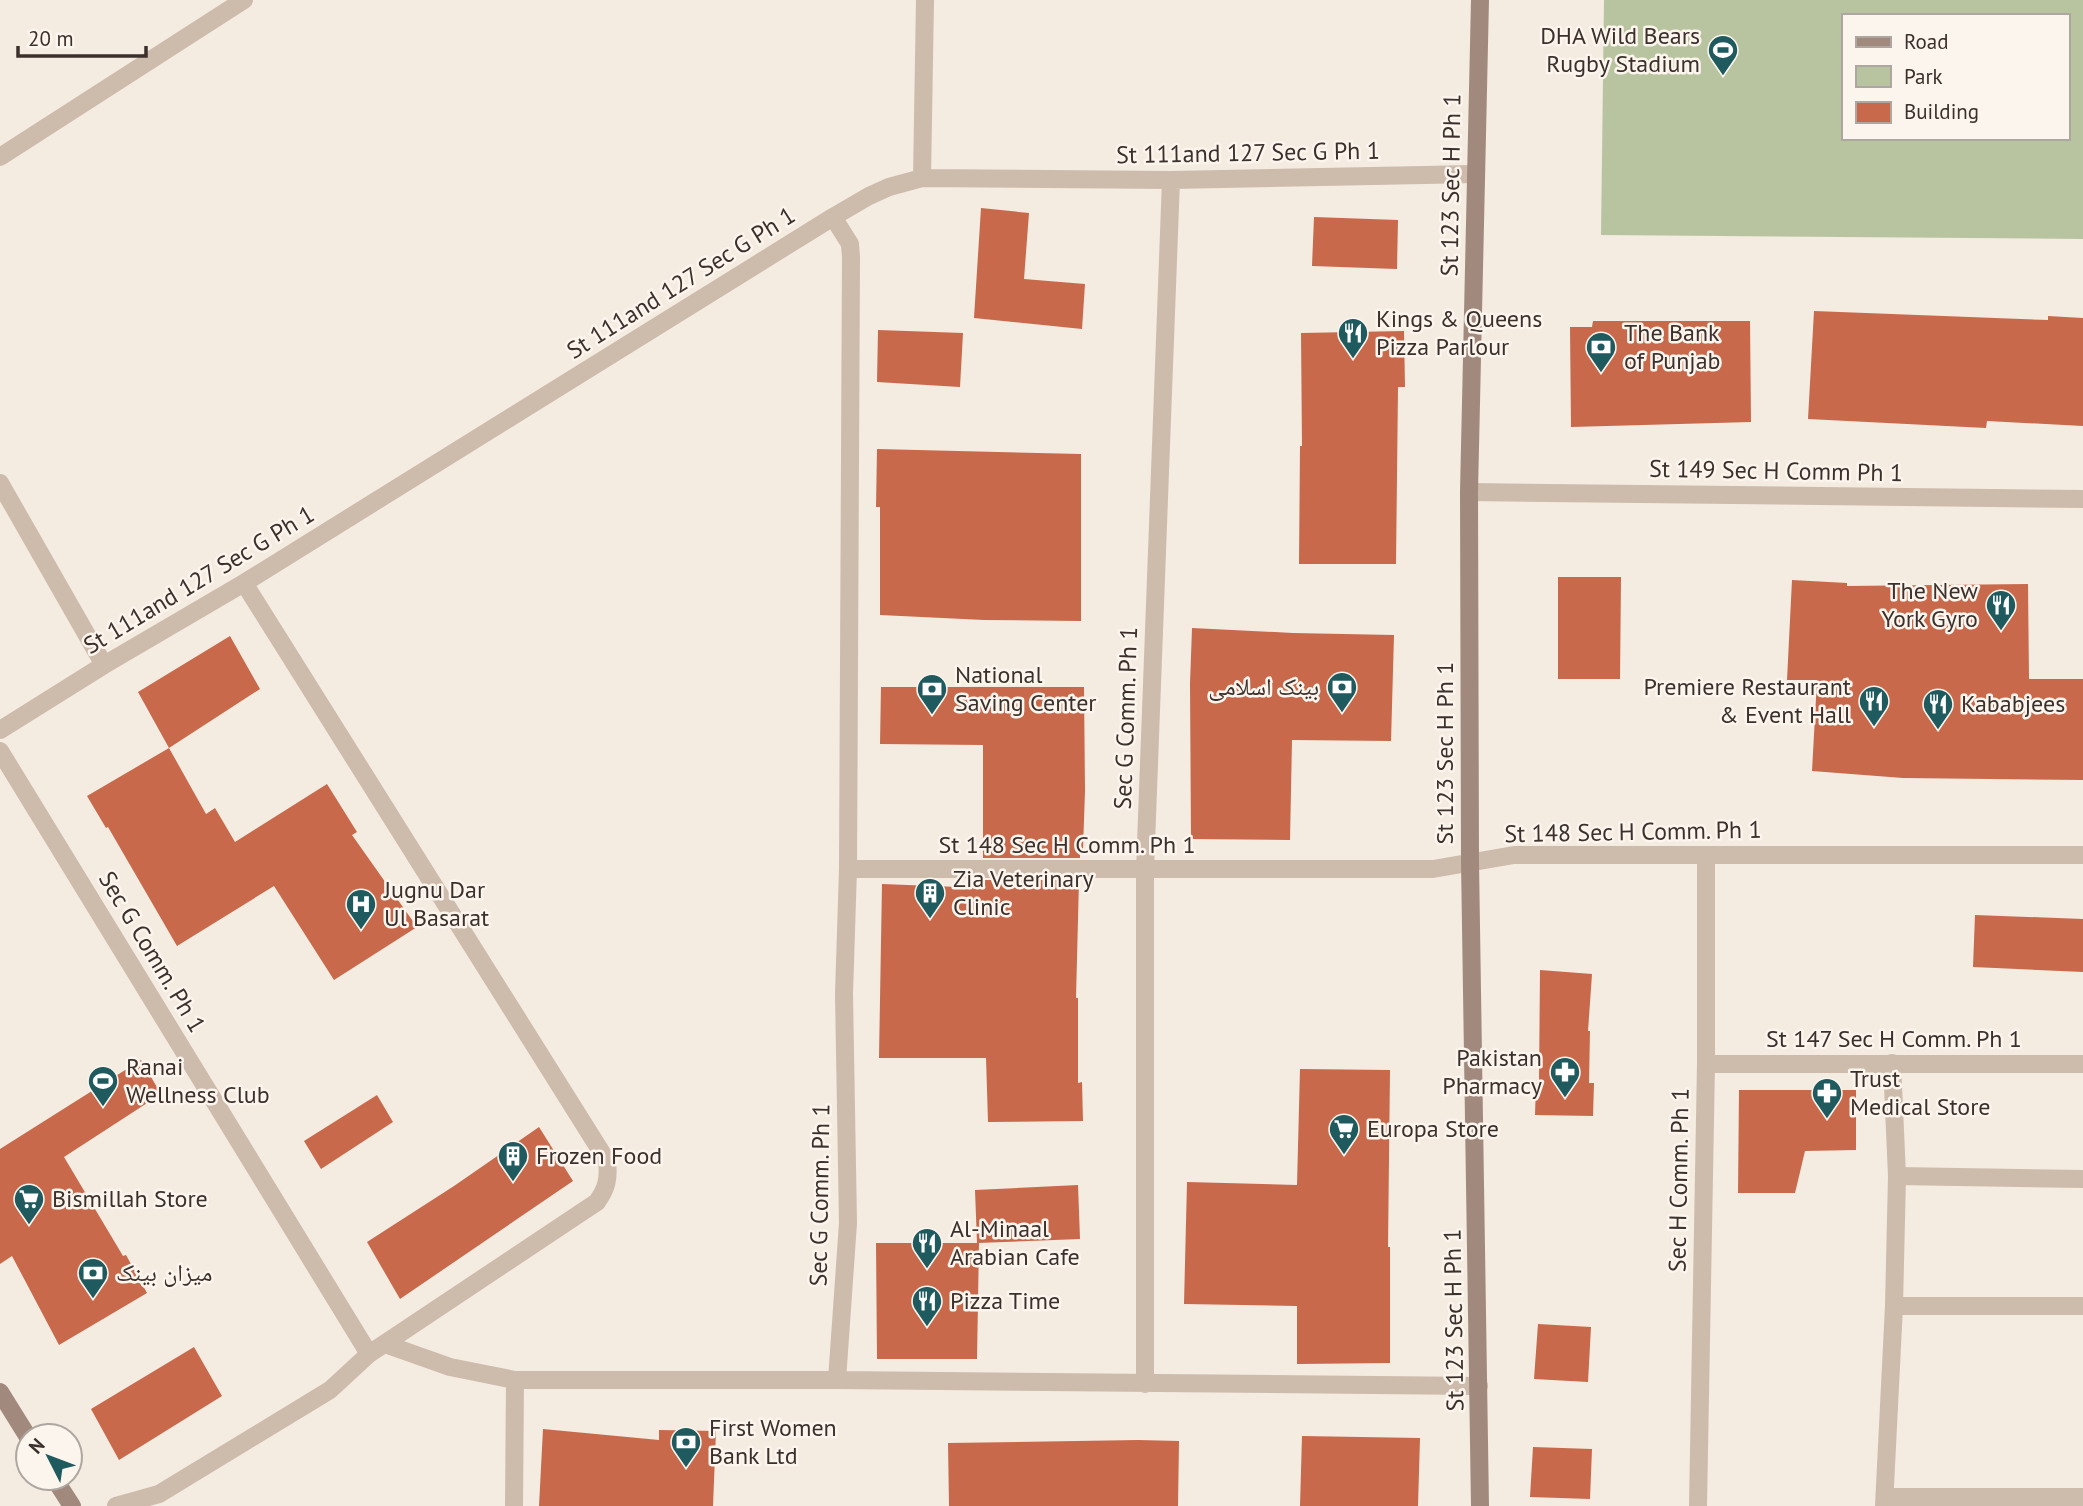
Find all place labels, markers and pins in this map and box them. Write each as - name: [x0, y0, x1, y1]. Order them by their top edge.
- place label: DHA Wild Bears Rugby Stadium: [1540, 20, 1700, 79]
- sports icon: DHA Wild Bears Rugby Stadium: [1706, 33, 1740, 77]
- place label: Kings & Queens Pizza Parlour: [1376, 303, 1542, 362]
- restaurant icon: Kings & Queens Pizza Parlour: [1336, 316, 1370, 360]
- place label: The Bank of Punjab: [1624, 317, 1721, 376]
- bank icon: The Bank of Punjab: [1584, 330, 1618, 374]
- place label: The New York Gyro: [1882, 575, 1978, 634]
- restaurant icon: The New York Gyro: [1984, 588, 2018, 632]
- place label: National Saving Center: [955, 659, 1096, 718]
- bank icon: بینک اسلامی: [1325, 670, 1359, 714]
- place label: بینک اسلامی: [1208, 671, 1319, 702]
- place label: Premiere Restaurant & Event Hall: [1643, 671, 1851, 730]
- bank icon: National Saving Center: [915, 672, 949, 716]
- restaurant icon: Premiere Restaurant & Event Hall: [1857, 684, 1891, 728]
- restaurant icon: Kababjees: [1921, 687, 1955, 731]
- place label: Kababjees: [1961, 688, 2065, 719]
- place label: Zia Veterinary Clinic: [953, 863, 1094, 922]
- place label: Jugnu Dar Ul Basarat: [383, 874, 489, 933]
- building icon: Zia Veterinary Clinic: [913, 876, 947, 920]
- hospital icon: Jugnu Dar Ul Basarat: [344, 887, 378, 931]
- place label: Pakistan Pharmacy: [1442, 1042, 1542, 1101]
- place label: Ranai Wellness Club: [126, 1051, 270, 1110]
- pharmacy icon: Pakistan Pharmacy: [1548, 1055, 1582, 1099]
- place label: Trust Medical Store: [1850, 1063, 1991, 1122]
- sports icon: Ranai Wellness Club: [86, 1064, 120, 1108]
- pharmacy icon: Trust Medical Store: [1810, 1076, 1844, 1120]
- supermarket icon: Europa Store: [1327, 1112, 1361, 1156]
- place label: Europa Store: [1367, 1113, 1499, 1144]
- building icon: Frozen Food: [496, 1139, 530, 1183]
- place label: Frozen Food: [536, 1140, 662, 1171]
- supermarket icon: Bismillah Store: [12, 1182, 46, 1226]
- place label: Bismillah Store: [52, 1183, 208, 1214]
- place label: Al-Minaal Arabian Cafe: [950, 1213, 1080, 1272]
- restaurant icon: Al-Minaal Arabian Cafe: [910, 1226, 944, 1270]
- bank icon: میزان بینک: [76, 1256, 110, 1300]
- place label: میزان بینک: [116, 1257, 212, 1288]
- restaurant icon: Pizza Time: [910, 1284, 944, 1328]
- place label: Pizza Time: [950, 1285, 1060, 1316]
- place label: First Women Bank Ltd: [709, 1412, 837, 1471]
- bank icon: First Women Bank Ltd: [669, 1425, 703, 1469]

